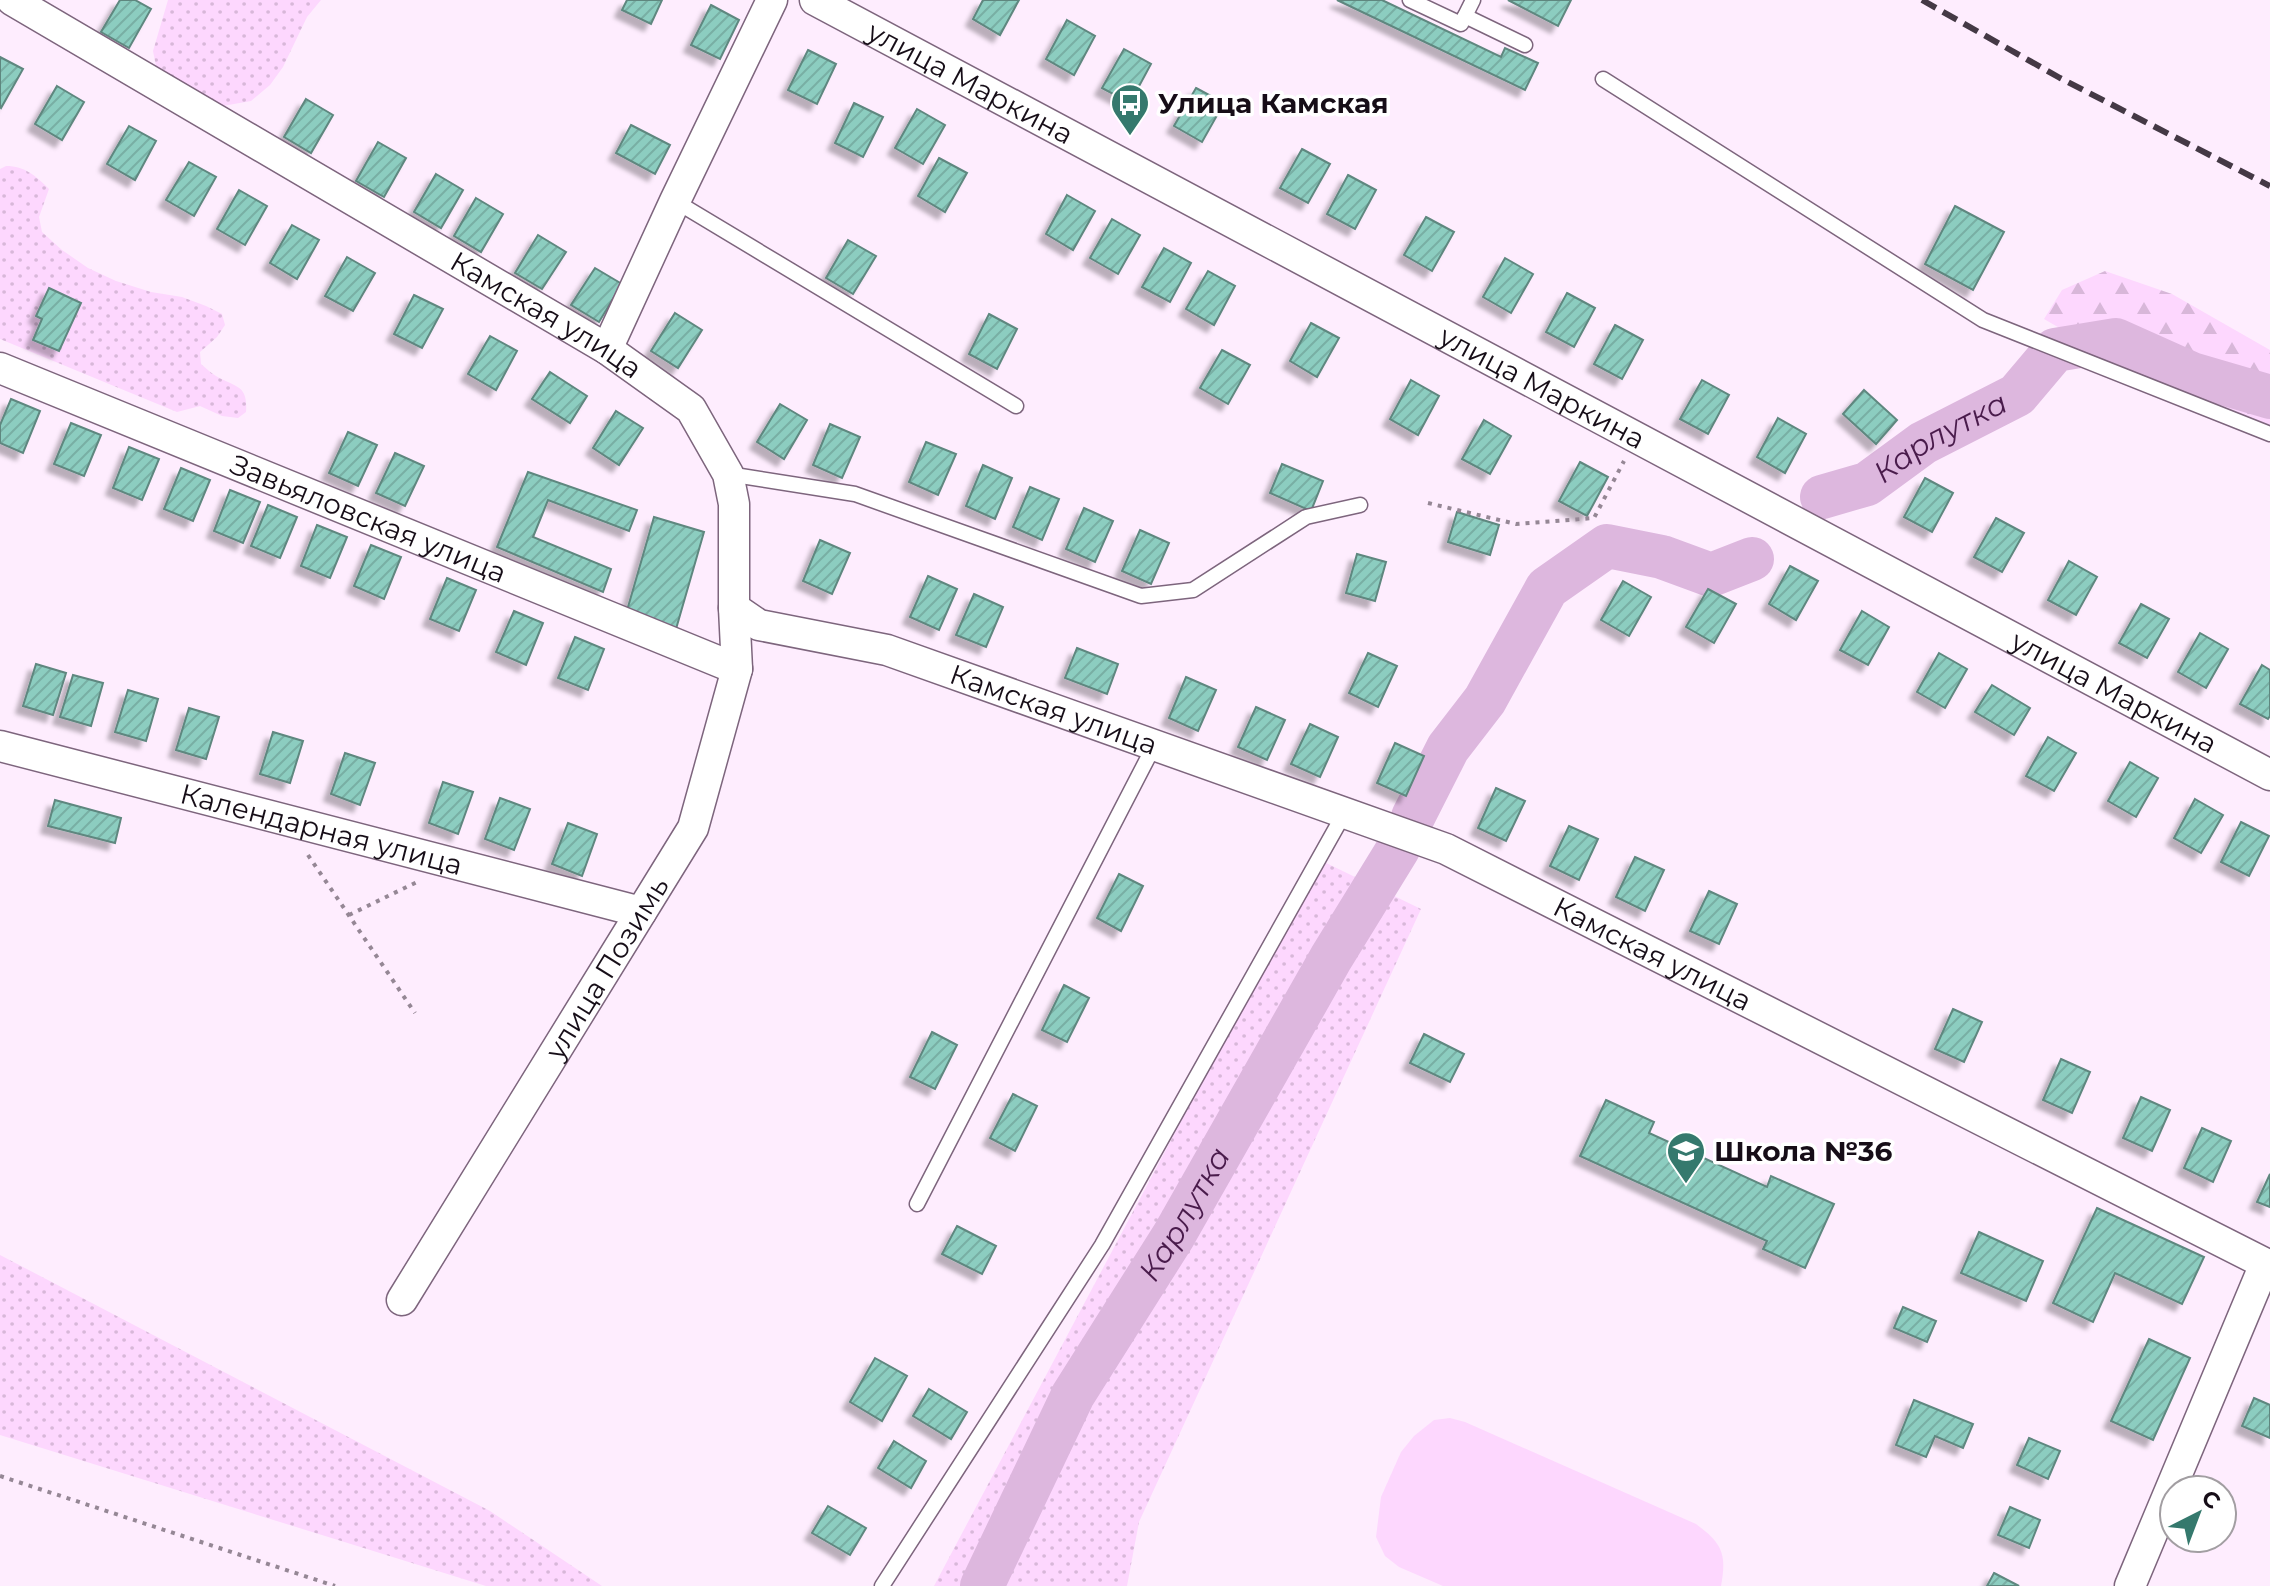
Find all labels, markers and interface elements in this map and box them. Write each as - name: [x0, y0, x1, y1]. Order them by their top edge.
- street label: улица Маркина: [861, 14, 1079, 151]
- bus stop icon: Улица Камская: [1109, 82, 1151, 137]
- place label: Улица Камская: [1158, 86, 1389, 120]
- street label: Камская улица: [444, 244, 649, 385]
- street label: улица Маркина: [1433, 318, 1651, 456]
- water label: Карлутка: [1866, 384, 2013, 491]
- street label: Завьяловская улица: [226, 447, 511, 590]
- street label: улица Маркина: [2005, 623, 2223, 761]
- street label: Камская улица: [946, 657, 1162, 762]
- street label: Календарная улица: [177, 776, 466, 882]
- street label: улица Позимь: [537, 871, 676, 1066]
- street label: Камская улица: [1548, 889, 1757, 1018]
- school or university icon: Школа №36: [1665, 1130, 1707, 1185]
- place label: Школа №36: [1714, 1134, 1892, 1168]
- water label: Карлутка: [1131, 1141, 1238, 1288]
- north arrow: [2158, 1474, 2238, 1554]
- text: С: [2196, 1484, 2226, 1515]

